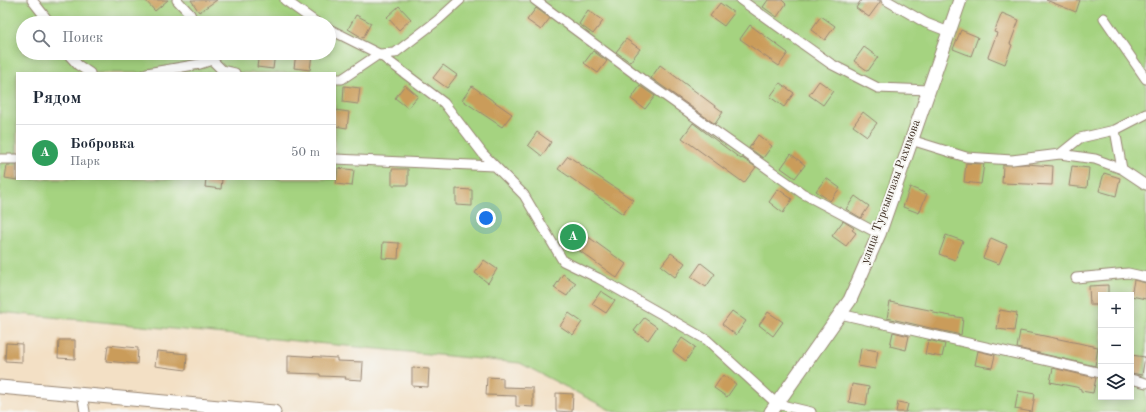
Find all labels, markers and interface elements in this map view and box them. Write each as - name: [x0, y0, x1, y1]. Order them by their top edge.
- search box: [16, 16, 336, 60]
- icon: search: [30, 27, 52, 49]
- text: Поиск: [62, 31, 103, 46]
- text: Рядом: [32, 90, 81, 107]
- street label: улица Турсынгазы Рахимова: [859, 118, 923, 266]
- text: Бобровка: [70, 137, 135, 152]
- text: A: [40, 146, 50, 159]
- text: 50 m: [291, 146, 320, 159]
- text: Парк: [70, 155, 100, 168]
- your location: [476, 208, 496, 228]
- pin: A: [560, 222, 586, 252]
- map controls: [1098, 292, 1134, 400]
- button: +: [1098, 292, 1134, 328]
- button: −: [1098, 328, 1134, 364]
- button: layers: [1098, 364, 1134, 400]

